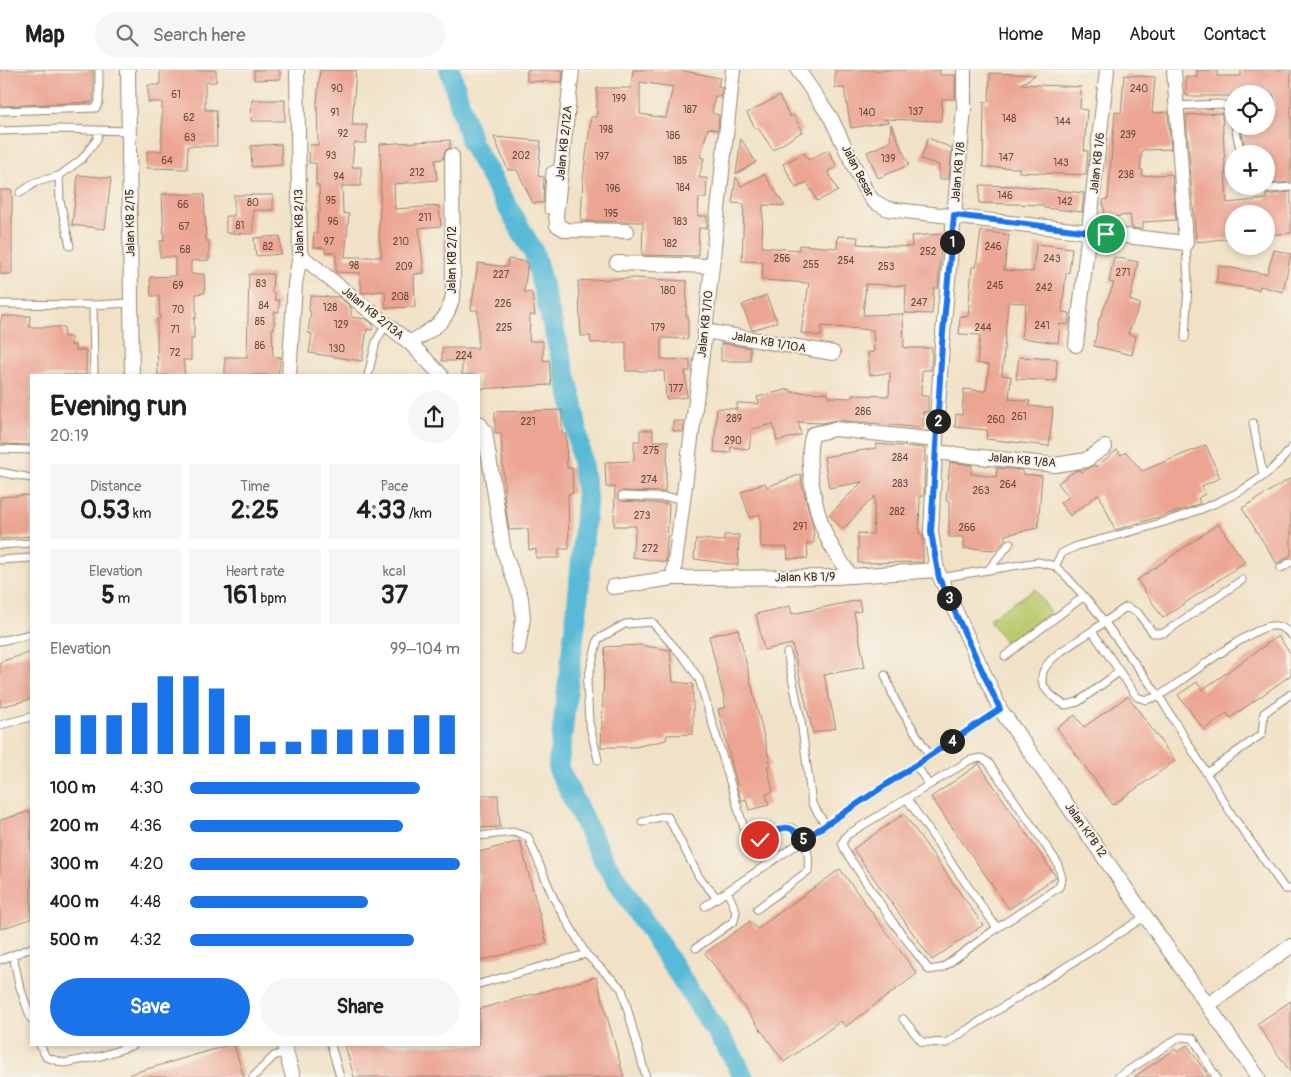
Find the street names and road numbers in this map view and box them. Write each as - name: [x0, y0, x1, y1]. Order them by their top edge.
- street label: Jalan KB 2/12A: [553, 104, 576, 181]
- street label: Jalan KB 1/6: [1087, 132, 1108, 194]
- street label: Jalan KB 1/8: [948, 141, 969, 203]
- street label: Jalan Besar: [838, 143, 877, 201]
- street label: Jalan KB 2/15: [122, 189, 139, 257]
- street label: Jalan KB 2/13: [291, 189, 308, 257]
- street label: Jalan KB 2/12: [445, 226, 460, 294]
- street label: Jalan KB 2/13A: [339, 284, 407, 343]
- street label: Jalan KB 1/10: [695, 290, 716, 358]
- street label: Jalan KB 1/10A: [731, 329, 807, 356]
- street label: Jalan KB 1/8A: [987, 450, 1057, 471]
- street label: Jalan KB 1/9: [775, 569, 835, 586]
- street label: Jalan KPB 12: [1061, 800, 1110, 861]

